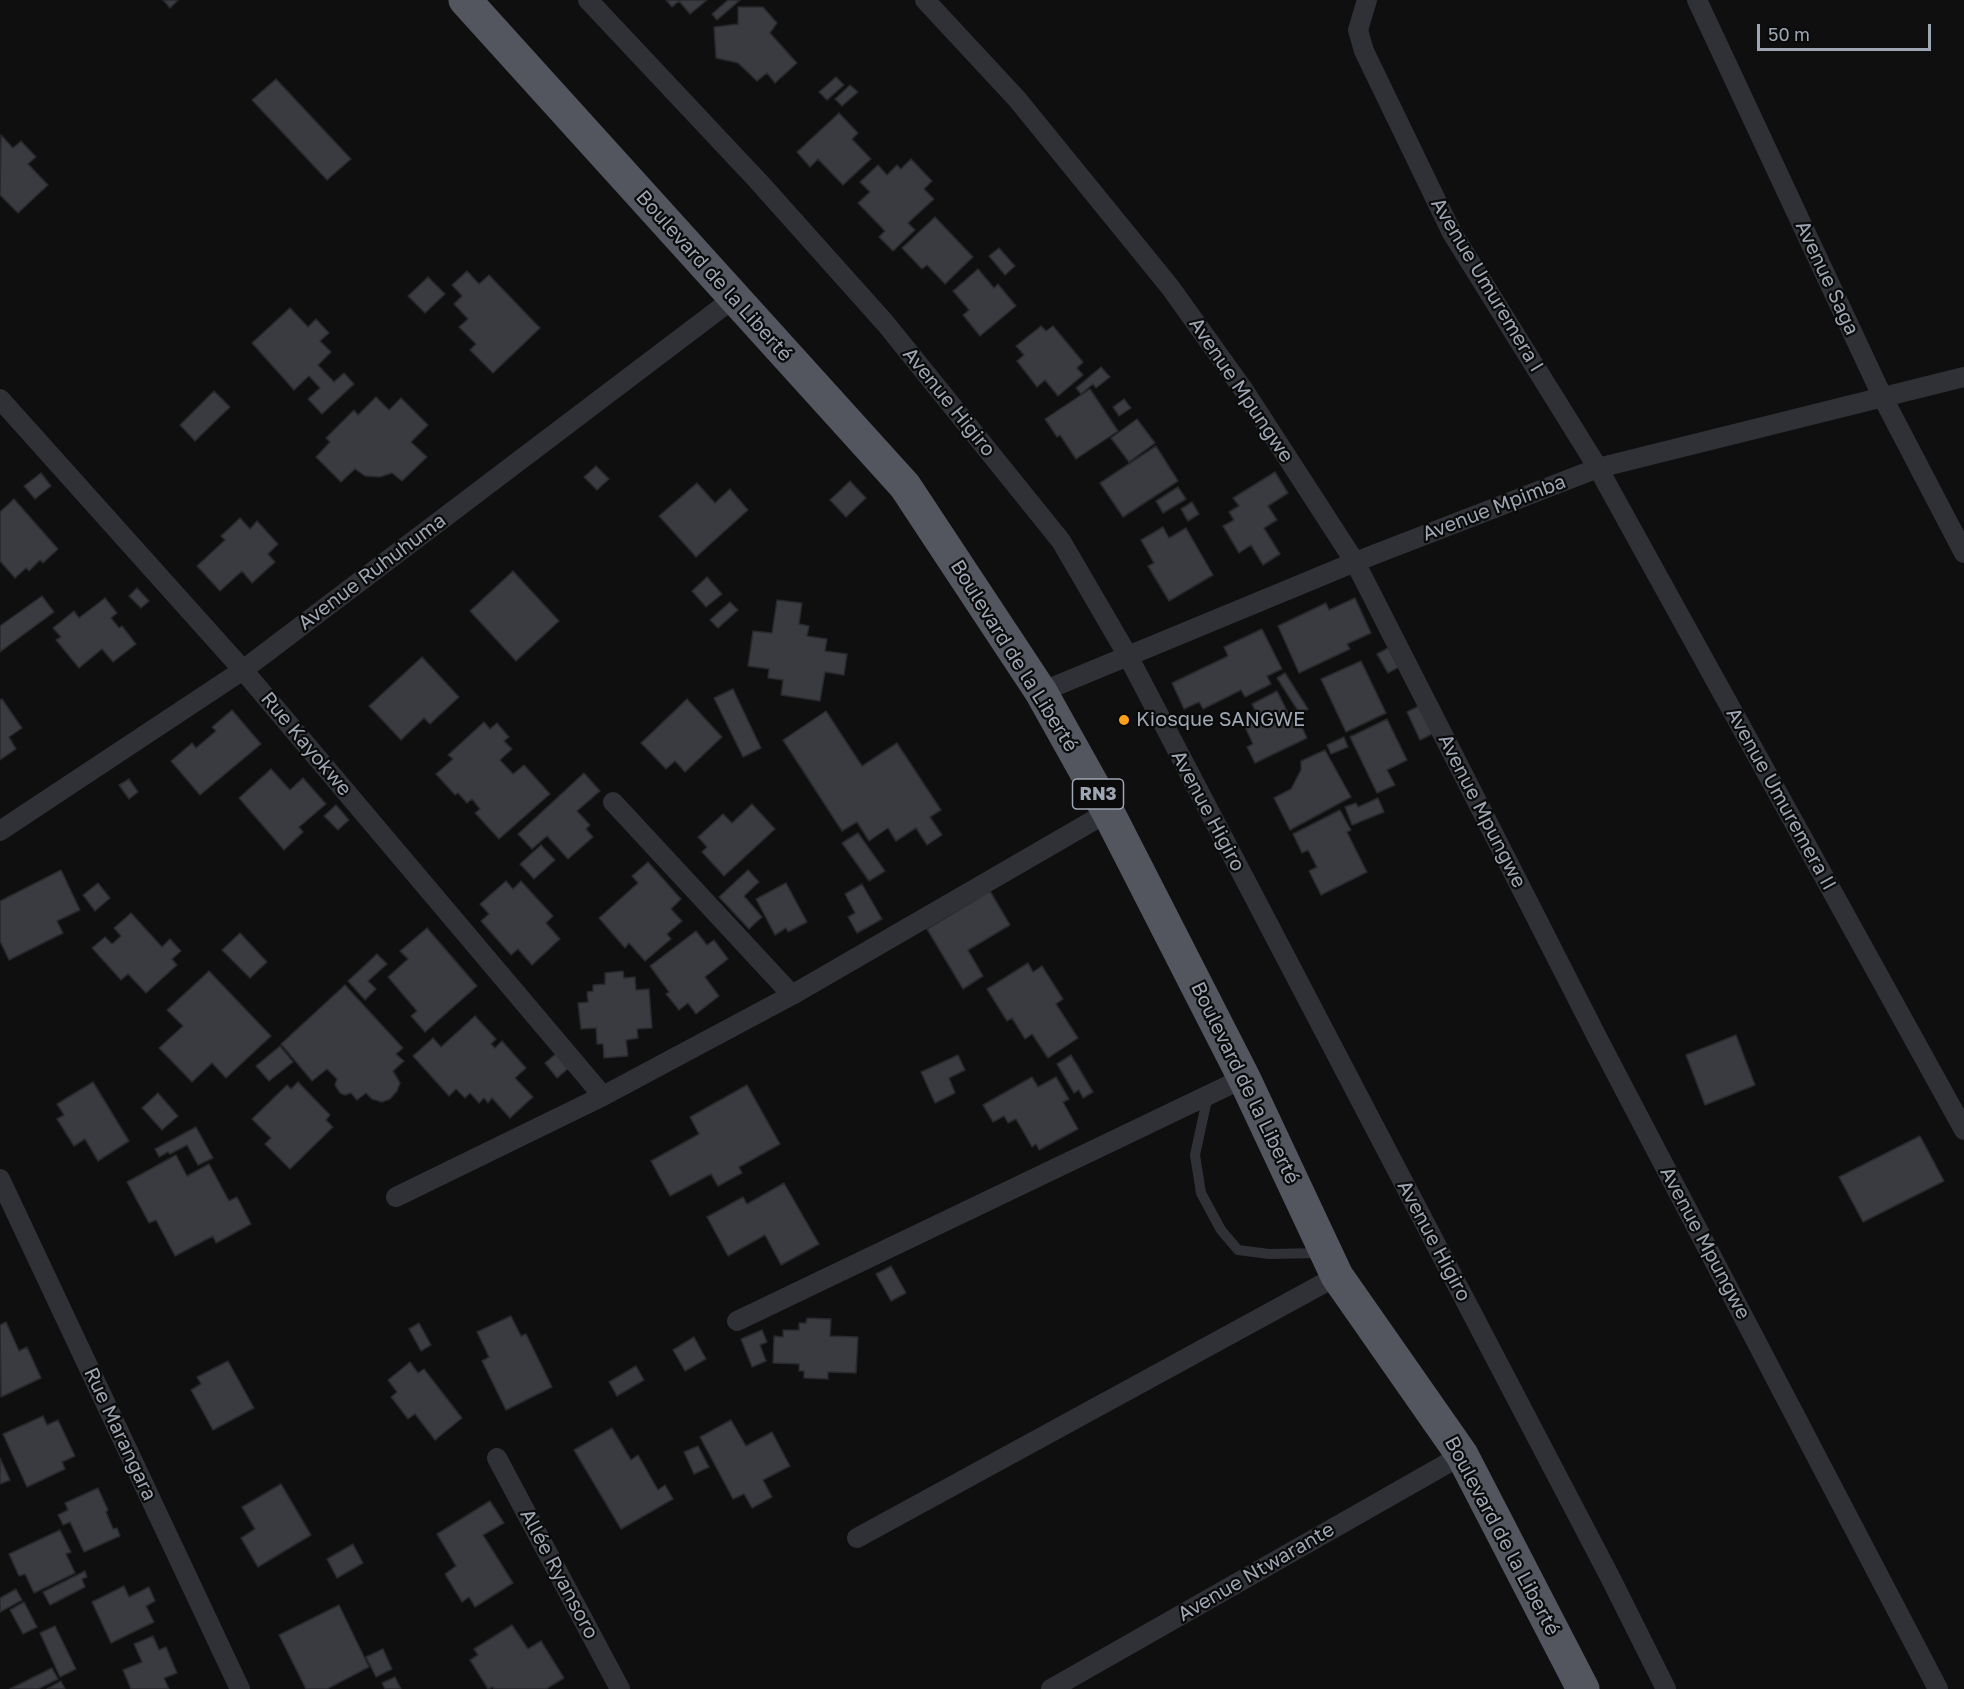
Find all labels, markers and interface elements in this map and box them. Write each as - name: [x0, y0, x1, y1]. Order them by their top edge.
- scale bar: [1760, 12, 1934, 50]
- text: 50 m: [1768, 23, 1810, 45]
- street label: Boulevard de la Liberté: [631, 186, 797, 366]
- street label: Avenue Umuremera I: [1426, 194, 1548, 376]
- street label: Avenue Saga: [1790, 217, 1864, 339]
- street label: Avenue Mpungwe: [1184, 313, 1298, 467]
- street label: Avenue Higiro: [898, 343, 1000, 461]
- street label: Avenue Mpimba: [1419, 470, 1569, 546]
- street label: Avenue Ruhuhuma: [293, 509, 451, 635]
- street label: Boulevard de la Liberté: [945, 556, 1083, 756]
- street label: Rue Kayokwe: [256, 687, 356, 801]
- street label: Avenue Umuremera II: [1721, 704, 1841, 894]
- place label: Kiosque SANGWE: [1136, 708, 1305, 732]
- marker: Kiosque SANGWE: [1117, 713, 1131, 727]
- street label: Avenue Mpungwe: [1433, 730, 1531, 892]
- street label: Avenue Higiro: [1166, 746, 1250, 876]
- road number: RN3: [1072, 779, 1124, 809]
- street label: Boulevard de la Liberté: [1186, 978, 1304, 1188]
- street label: Avenue Mpungwe: [1655, 1163, 1755, 1323]
- street label: Avenue Higiro: [1392, 1176, 1476, 1306]
- street label: Rue Marangara: [79, 1364, 161, 1504]
- street label: Boulevard de la Liberté: [1439, 1432, 1565, 1640]
- street label: Allée Ryansoro: [515, 1505, 603, 1643]
- street label: Avenue Ntwarante: [1173, 1517, 1339, 1627]

